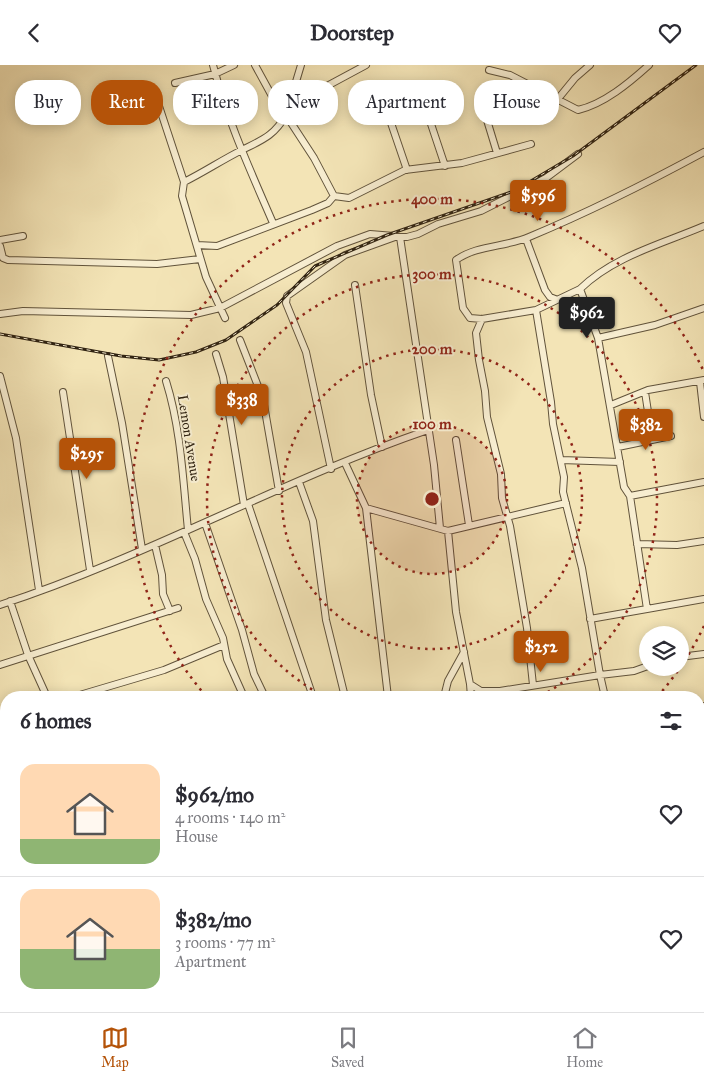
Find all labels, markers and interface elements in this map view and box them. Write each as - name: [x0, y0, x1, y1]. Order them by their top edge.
- icon: back: [20, 19, 48, 47]
- text: Doorstep: [310, 19, 394, 46]
- icon: heart: [656, 19, 684, 47]
- chip: Buy: [15, 80, 81, 125]
- chip: Rent: [91, 80, 163, 125]
- chip: Filters: [173, 80, 258, 125]
- chip: New: [268, 80, 338, 125]
- chip: Apartment: [348, 80, 464, 125]
- chip: House: [474, 80, 559, 125]
- pin: $596: [508, 179, 568, 222]
- text: $596: [521, 186, 555, 205]
- text: 400 m: [411, 190, 453, 209]
- text: 300 m: [412, 265, 452, 284]
- pin: $962: [557, 297, 617, 339]
- text: $962: [570, 303, 604, 322]
- text: 200 m: [412, 340, 453, 358]
- pin: $338: [212, 383, 272, 426]
- text: $338: [227, 390, 257, 409]
- street label: Lemon Avenue: [174, 393, 204, 483]
- pin: $382: [616, 409, 676, 451]
- text: 100 m: [412, 415, 452, 433]
- text: $382: [630, 415, 662, 434]
- pin: $295: [57, 437, 117, 480]
- text: $295: [70, 444, 104, 463]
- centre of rings: [423, 490, 441, 508]
- map controls: [639, 626, 689, 676]
- button: layers: [639, 626, 689, 676]
- pin: $252: [511, 631, 571, 673]
- text: $252: [525, 637, 557, 656]
- icon: filters: [657, 707, 685, 735]
- text: 6 homes: [20, 708, 92, 734]
- text: $962/mo: [175, 782, 254, 808]
- icon: home: [60, 784, 120, 844]
- icon: heart: [657, 800, 685, 828]
- text: 4 rooms · 140 m²: [175, 808, 285, 827]
- text: House: [175, 827, 218, 846]
- text: $382/mo: [175, 907, 251, 933]
- icon: home: [60, 909, 120, 969]
- icon: heart: [657, 925, 685, 953]
- text: 3 rooms · 77 m²: [175, 933, 275, 952]
- text: Apartment: [175, 952, 247, 971]
- tab: Map: [101, 1024, 129, 1071]
- tab: Saved: [331, 1024, 364, 1071]
- tab: Home: [566, 1024, 603, 1071]

